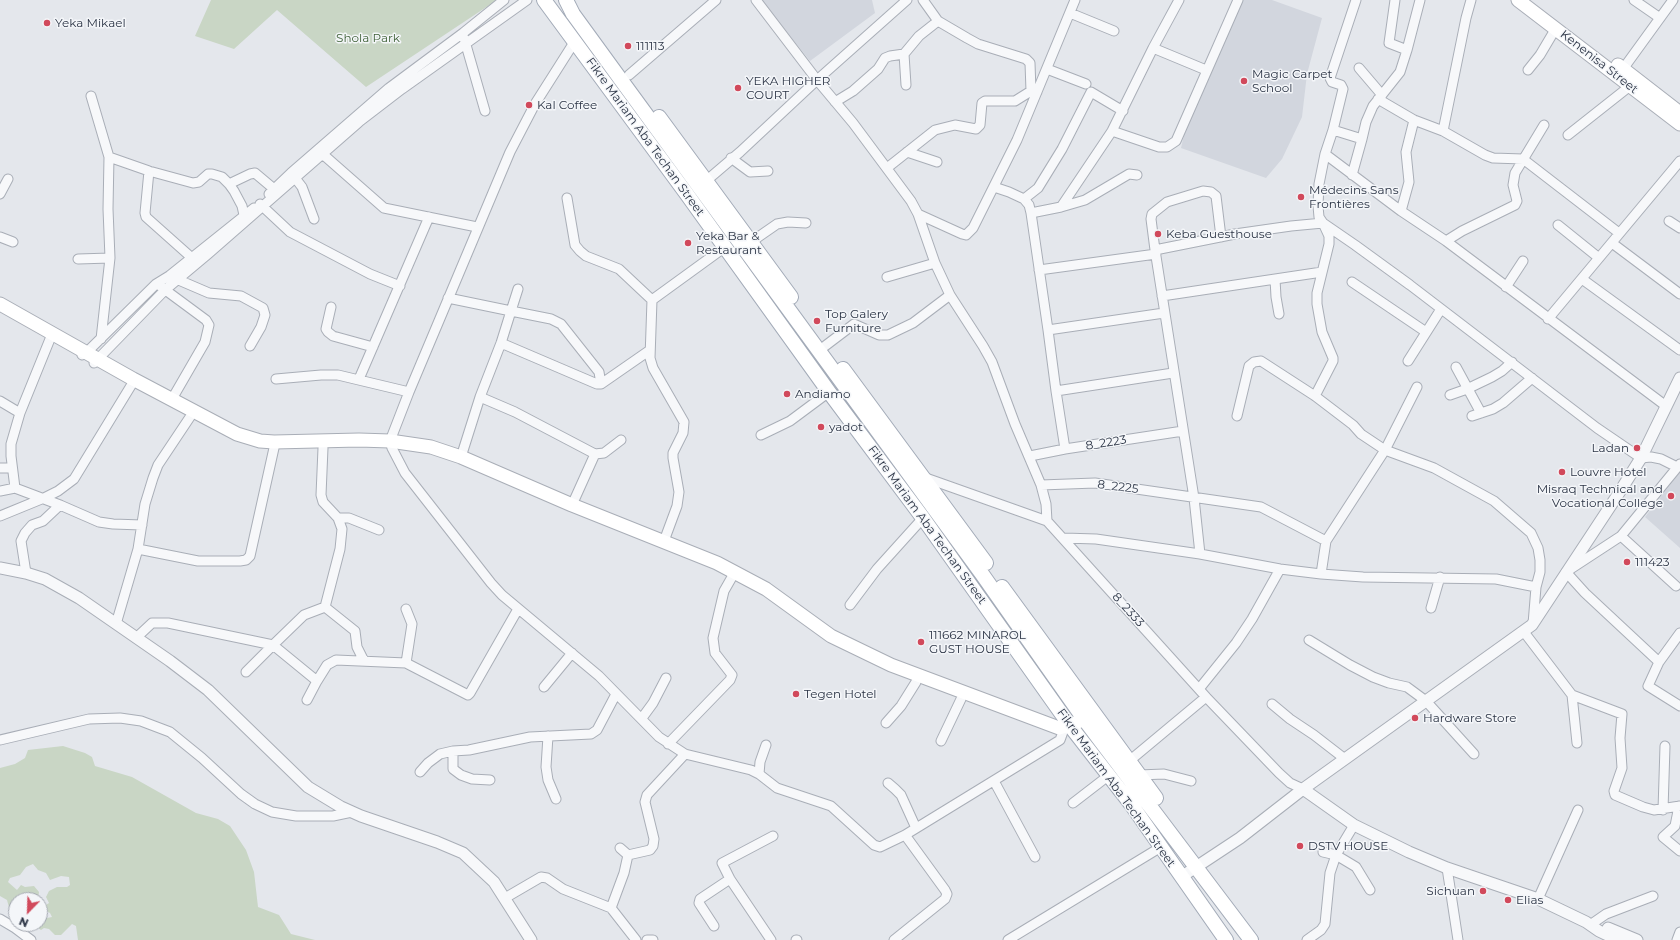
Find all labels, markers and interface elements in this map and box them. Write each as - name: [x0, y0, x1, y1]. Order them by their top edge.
- place label: Yeka Mikael: [55, 16, 126, 30]
- marker: Yeka Mikael: [42, 18, 52, 28]
- street label: Kenenisa Street: [1557, 27, 1641, 97]
- park label: Shola Park: [336, 31, 400, 45]
- place label: 111113: [636, 39, 664, 53]
- marker: 111113: [623, 41, 633, 51]
- street label: Fikre Mariam Aba Techan Street: [583, 55, 707, 219]
- place label: Magic Carpet School: [1252, 67, 1332, 95]
- place label: YEKA HIGHER COURT: [746, 74, 831, 102]
- marker: Magic Carpet School: [1239, 76, 1249, 86]
- marker: YEKA HIGHER COURT: [733, 83, 743, 93]
- place label: Kal Coffee: [537, 98, 597, 112]
- marker: Kal Coffee: [524, 100, 534, 110]
- place label: Médecins Sans Frontières: [1309, 183, 1399, 211]
- marker: Médecins Sans Frontières: [1296, 192, 1306, 202]
- place label: Keba Guesthouse: [1166, 227, 1272, 241]
- place label: Yeka Bar & Restaurant: [696, 229, 762, 257]
- marker: Keba Guesthouse: [1153, 229, 1163, 239]
- marker: Yeka Bar & Restaurant: [683, 238, 693, 248]
- place label: Top Galery Furniture: [825, 307, 888, 335]
- marker: Top Galery Furniture: [812, 316, 822, 326]
- place label: Andiamo: [795, 387, 850, 401]
- marker: Andiamo: [782, 389, 792, 399]
- place label: yadot: [829, 420, 863, 434]
- marker: yadot: [816, 422, 826, 432]
- street label: 8_2223: [1084, 433, 1128, 453]
- place label: Ladan: [1592, 441, 1629, 455]
- street label: Fikre Mariam Aba Techan Street: [865, 443, 989, 607]
- marker: Ladan: [1632, 443, 1642, 453]
- place label: Louvre Hotel: [1570, 465, 1647, 479]
- marker: Louvre Hotel: [1557, 467, 1567, 477]
- street label: 8_2225: [1097, 477, 1139, 497]
- place label: Misraq Technical and Vocational College: [1537, 482, 1663, 510]
- marker: Misraq Technical and Vocational College: [1666, 491, 1676, 501]
- place label: 111423: [1635, 555, 1669, 569]
- marker: 111423: [1622, 557, 1632, 567]
- street label: 8_2333: [1109, 590, 1147, 630]
- place label: 111662 MINAROL GUST HOUSE: [929, 628, 1026, 656]
- marker: 111662 MINAROL GUST HOUSE: [916, 637, 926, 647]
- place label: Tegen Hotel: [804, 687, 877, 701]
- marker: Tegen Hotel: [791, 689, 801, 699]
- street label: Fikre Mariam Aba Techan Street: [1054, 706, 1178, 870]
- place label: Hardware Store: [1423, 711, 1517, 725]
- marker: Hardware Store: [1410, 713, 1420, 723]
- place label: DSTV HOUSE: [1308, 839, 1388, 853]
- marker: DSTV HOUSE: [1295, 841, 1305, 851]
- place label: Sichuan: [1426, 884, 1475, 898]
- marker: Sichuan: [1478, 886, 1488, 896]
- north arrow: [8, 892, 48, 932]
- place label: Elias: [1516, 893, 1543, 907]
- marker: Elias: [1503, 895, 1513, 905]
- text: N: [17, 914, 31, 930]

